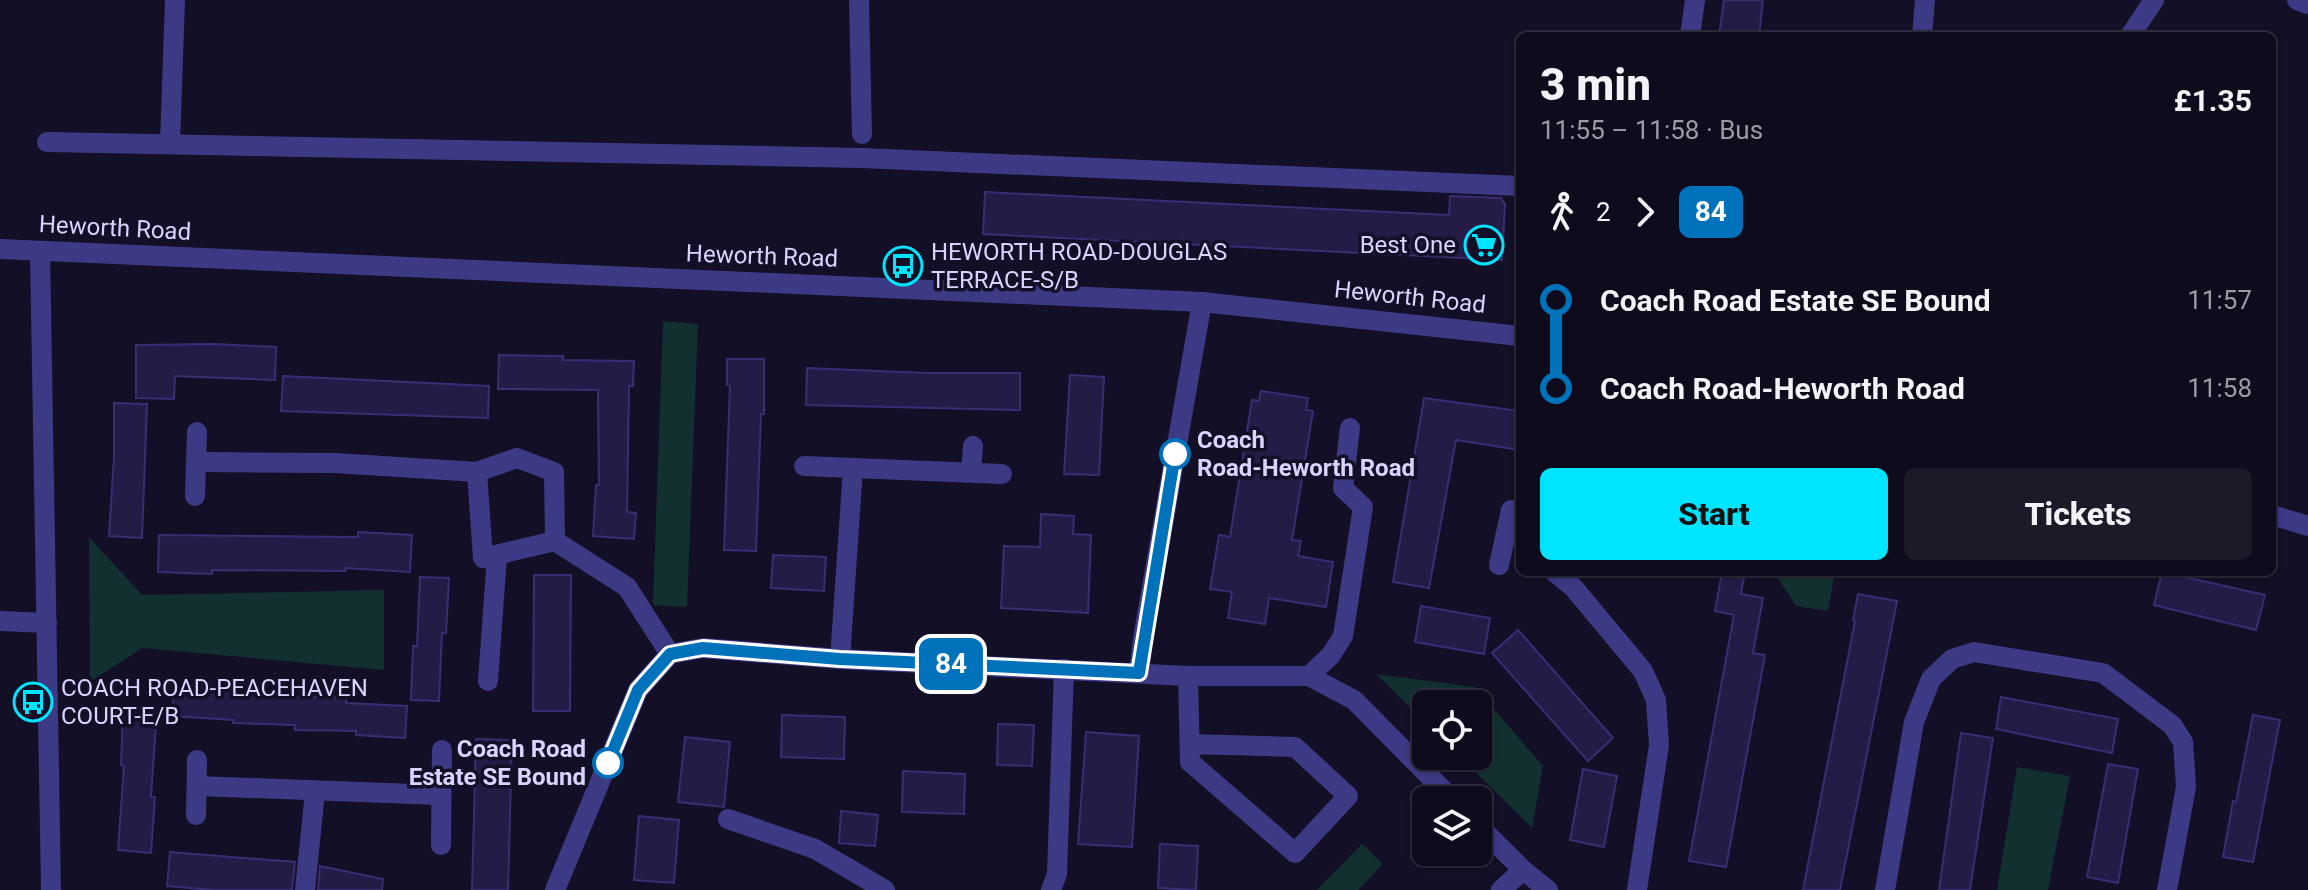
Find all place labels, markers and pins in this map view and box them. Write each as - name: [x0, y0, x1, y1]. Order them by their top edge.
- supermarket icon: Best One: [1463, 224, 1505, 266]
- place label: Best One: [1360, 231, 1456, 259]
- place label: HEWORTH ROAD-DOUGLAS TERRACE-S/B: [931, 238, 1227, 294]
- bus stop icon: HEWORTH ROAD-DOUGLAS TERRACE-S/B: [882, 245, 924, 287]
- place label: Coach Road-Heworth Road: [1197, 426, 1415, 482]
- marker: Coach Road-Heworth Road: [1160, 439, 1190, 469]
- place label: COACH ROAD-PEACEHAVEN COURT-E/B: [61, 674, 368, 730]
- bus stop icon: COACH ROAD-PEACEHAVEN COURT-E/B: [12, 681, 54, 723]
- place label: Coach Road Estate SE Bound: [409, 735, 586, 791]
- marker: Coach Road Estate SE Bound: [593, 748, 623, 778]

